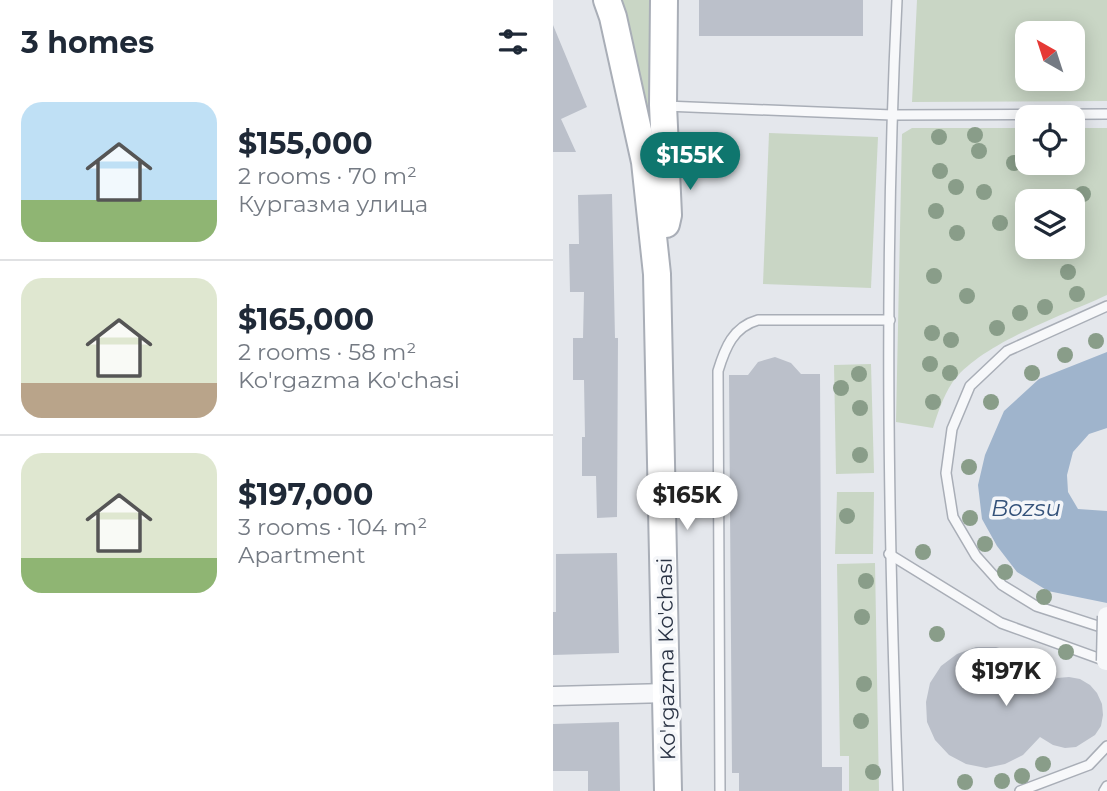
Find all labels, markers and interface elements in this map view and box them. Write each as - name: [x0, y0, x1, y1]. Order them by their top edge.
- north arrow: [1015, 21, 1085, 91]
- map controls: [1015, 21, 1085, 259]
- icon: filters: [494, 23, 532, 61]
- text: 3 homes: [21, 24, 154, 61]
- button: locate: [1015, 105, 1085, 175]
- text: $155,000: [238, 125, 373, 162]
- icon: home: [77, 130, 161, 214]
- pin: $155K: [641, 132, 739, 192]
- text: $155K: [656, 141, 724, 169]
- text: 2 rooms · 70 m²: [238, 162, 417, 190]
- button: layers: [1015, 189, 1085, 259]
- text: Кургазма улица: [238, 190, 428, 218]
- text: $165,000: [238, 301, 374, 338]
- icon: home: [77, 306, 161, 390]
- text: 2 rooms · 58 m²: [238, 338, 416, 366]
- text: Ko'rgazma Ko'chasi: [238, 366, 460, 394]
- pin: $165K: [638, 472, 736, 532]
- text: $197,000: [238, 476, 373, 513]
- icon: home: [77, 481, 161, 565]
- text: $165K: [653, 481, 721, 509]
- water label: Bozsu: [991, 494, 1061, 522]
- text: 3 rooms · 104 m²: [238, 513, 427, 541]
- text: Apartment: [238, 541, 366, 569]
- street label: Ko'rgazma Ko'chasi: [652, 557, 680, 761]
- pin: $197K: [957, 648, 1055, 708]
- text: $197K: [971, 657, 1041, 685]

